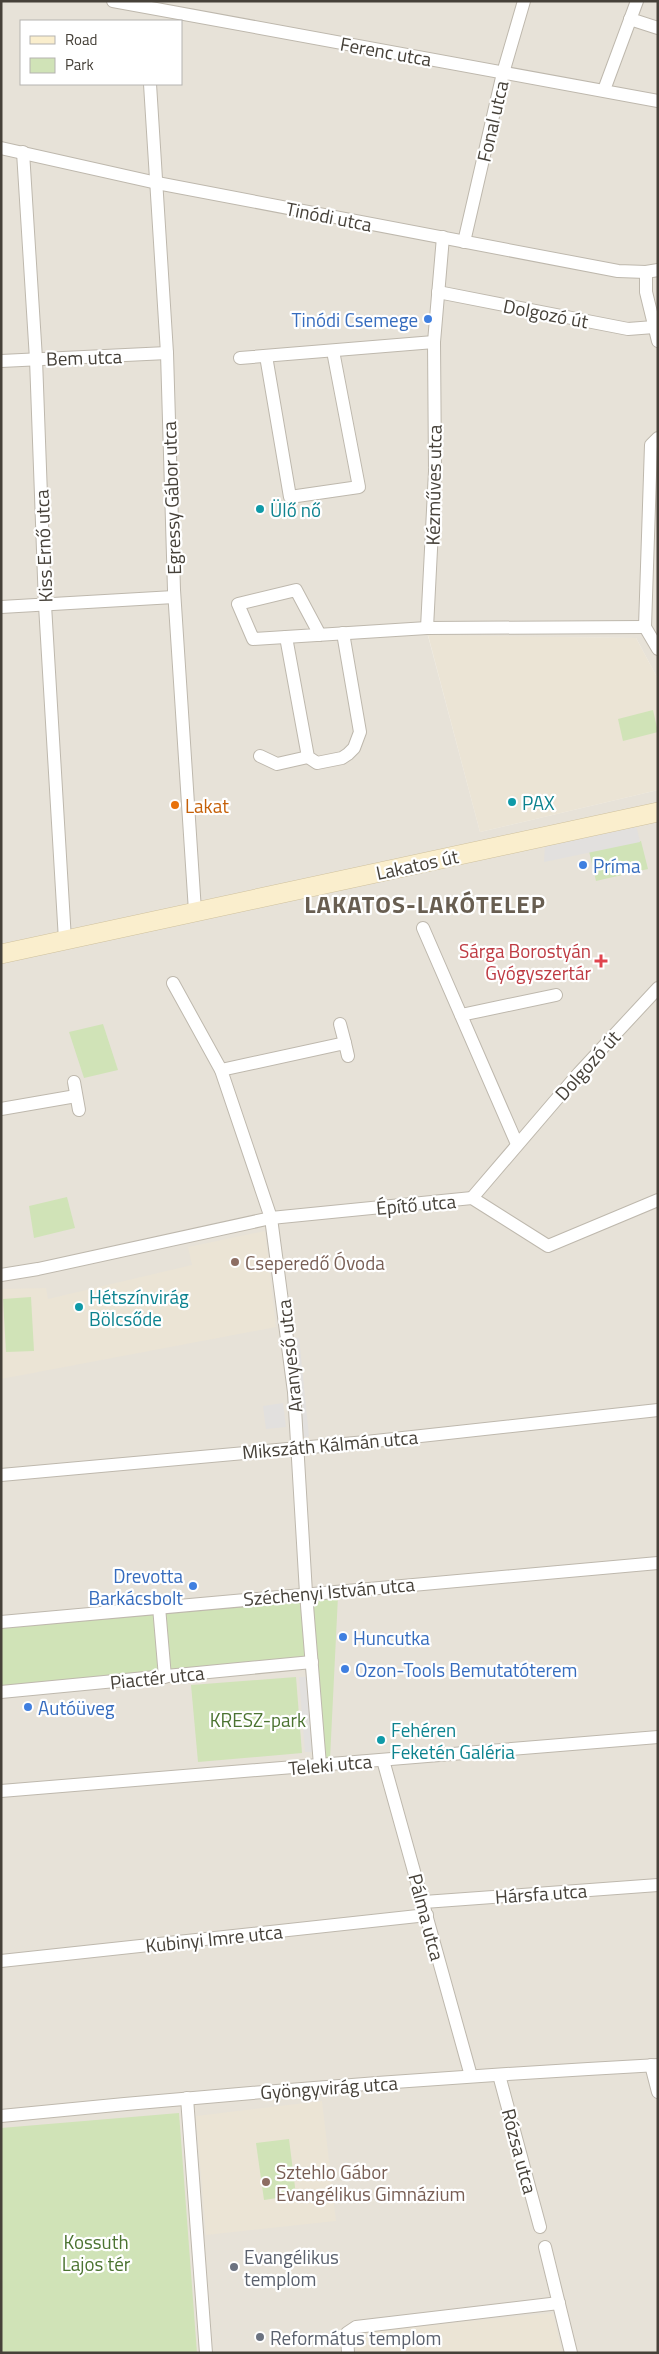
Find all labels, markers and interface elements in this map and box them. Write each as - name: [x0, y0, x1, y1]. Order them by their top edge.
- legend: [20, 20, 182, 85]
- text: Road: [65, 28, 97, 51]
- street label: Ferenc utca: [338, 29, 435, 73]
- text: Park: [65, 53, 94, 76]
- street label: Fonal utca: [469, 77, 516, 164]
- street label: Tinódi utca: [283, 193, 375, 239]
- street label: Dolgozó út: [501, 291, 591, 335]
- place label: Tinódi Csemege: [292, 305, 418, 334]
- marker: Tinódi Csemege: [422, 313, 434, 325]
- street label: Bem utca: [46, 341, 123, 373]
- street label: Egressy Gábor utca: [154, 420, 188, 575]
- street label: Kézműves utca: [417, 424, 449, 546]
- street label: Kiss Ernő utca: [27, 489, 59, 603]
- place label: Ülő nő: [270, 495, 321, 524]
- marker: Ülő nő: [254, 503, 266, 515]
- place label: PAX: [522, 788, 555, 817]
- place label: Lakat: [185, 791, 229, 820]
- marker: PAX: [506, 796, 518, 808]
- marker: Lakat: [169, 799, 181, 811]
- street label: Lakatos út: [373, 841, 461, 887]
- place label: Príma: [593, 851, 641, 880]
- marker: Príma: [577, 859, 589, 871]
- district label: LAKATOS-LAKÓTELEP: [304, 886, 546, 922]
- place label: Sárga Borostyán Gyógyszertár: [459, 936, 591, 987]
- marker: Sárga Borostyán Gyógyszertár: [595, 955, 607, 967]
- street label: Dolgozó út: [547, 1023, 627, 1107]
- street label: Építő utca: [375, 1186, 458, 1222]
- place label: Cseperedő Óvoda: [245, 1248, 385, 1277]
- marker: Cseperedő Óvoda: [229, 1256, 241, 1268]
- place label: Hétszínvirág Bölcsőde: [89, 1282, 189, 1333]
- street label: Aranyeső utca: [269, 1297, 309, 1414]
- marker: Hétszínvirág Bölcsőde: [73, 1301, 85, 1313]
- street label: Mikszáth Kálmán utca: [241, 1422, 420, 1466]
- place label: Drevotta Barkácsbolt: [88, 1561, 183, 1612]
- street label: Széchenyi István utca: [242, 1569, 416, 1613]
- marker: Drevotta Barkácsbolt: [187, 1580, 199, 1592]
- place label: Huncutka: [353, 1623, 430, 1652]
- marker: Huncutka: [337, 1631, 349, 1643]
- place label: Ozon-Tools Bemutatóterem: [355, 1655, 577, 1684]
- street label: Piactér utca: [108, 1658, 206, 1696]
- marker: Ozon-Tools Bemutatóterem: [339, 1663, 351, 1675]
- place label: Autóüveg: [38, 1693, 115, 1722]
- marker: Autóüveg: [22, 1701, 34, 1713]
- park label: KRESZ-park: [210, 1705, 306, 1734]
- place label: Fehéren Feketén Galéria: [391, 1715, 515, 1766]
- marker: Fehéren Feketén Galéria: [375, 1734, 387, 1746]
- street label: Teleki utca: [287, 1746, 374, 1782]
- street label: Pálma utca: [401, 1870, 453, 1964]
- street label: Hársfa utca: [494, 1875, 589, 1911]
- street label: Kubinyi Imre utca: [144, 1916, 284, 1960]
- street label: Gyöngyvirág utca: [259, 2068, 399, 2106]
- street label: Rózsa utca: [495, 2105, 545, 2197]
- place label: Sztehlo Gábor Evangélikus Gimnázium: [276, 2157, 465, 2208]
- marker: Sztehlo Gábor Evangélikus Gimnázium: [260, 2176, 272, 2188]
- park label: Kossuth Lajos tér: [62, 2227, 131, 2278]
- place label: Evangélikus templom: [244, 2242, 339, 2293]
- marker: Evangélikus templom: [228, 2261, 240, 2273]
- place label: Református templom: [270, 2323, 442, 2352]
- marker: Református templom: [254, 2331, 266, 2343]

